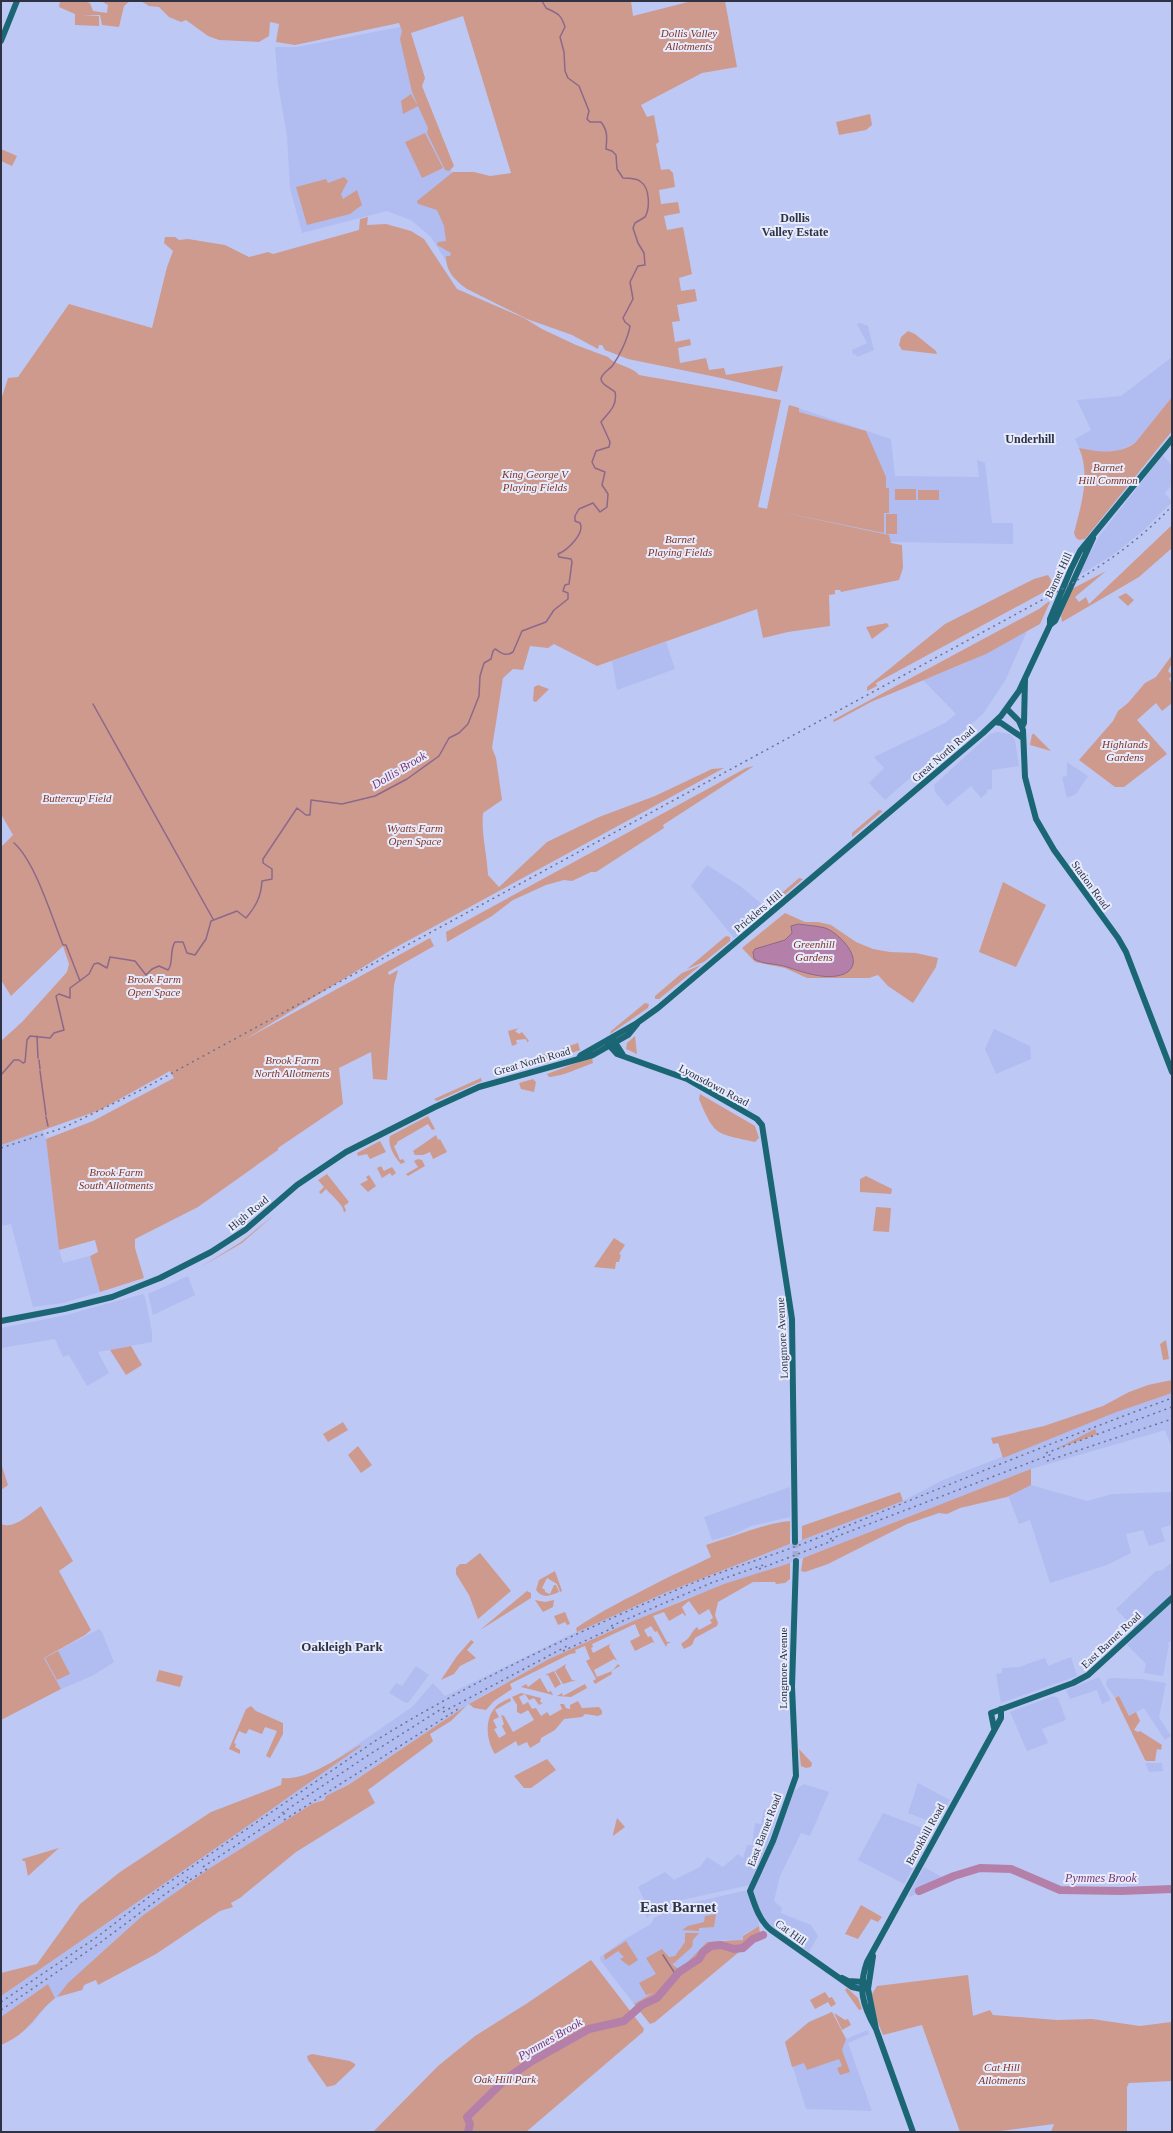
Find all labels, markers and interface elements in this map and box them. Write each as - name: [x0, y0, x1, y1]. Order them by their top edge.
- park label: Dollis Valley Allotments: [660, 27, 717, 52]
- district label: Dollis Valley Estate: [762, 211, 829, 239]
- district label: Underhill: [1005, 432, 1055, 446]
- park label: Barnet Hill Common: [1077, 461, 1138, 486]
- park label: King George V Playing Fields: [501, 468, 569, 493]
- park label: Barnet Playing Fields: [647, 533, 712, 558]
- street label: Barnet Hill: [1042, 550, 1074, 600]
- street label: Great North Road: [909, 723, 977, 784]
- park label: Highlands Gardens: [1101, 738, 1148, 763]
- water label: Dollis Brook: [368, 748, 429, 792]
- park label: Buttercup Field: [43, 792, 112, 804]
- park label: Wyatts Farm Open Space: [387, 822, 443, 847]
- street label: Station Road: [1069, 858, 1113, 912]
- street label: Pricklers Hill: [732, 887, 784, 935]
- park label: Greenhill Gardens: [793, 938, 835, 963]
- park label: Brook Farm Open Space: [127, 973, 181, 998]
- street label: Great North Road: [492, 1044, 572, 1078]
- park label: Brook Farm North Allotments: [253, 1054, 330, 1079]
- street label: Lyonsdown Road: [677, 1062, 751, 1109]
- park label: Brook Farm South Allotments: [79, 1166, 153, 1191]
- street label: High Road: [226, 1193, 271, 1233]
- street label: Longmore Avenue: [774, 1297, 790, 1379]
- street label: East Barnet Road: [1079, 1609, 1144, 1671]
- street label: Longmore Avenue: [777, 1627, 789, 1709]
- district label: Oakleigh Park: [301, 1639, 383, 1654]
- street label: East Barnet Road: [745, 1791, 784, 1868]
- street label: Brookhill Road: [903, 1801, 947, 1867]
- water label: Pymmes Brook: [1064, 1871, 1138, 1885]
- district label: East Barnet: [640, 1899, 716, 1915]
- street label: Cat Hill: [773, 1917, 809, 1947]
- water label: Pymmes Brook: [515, 2015, 585, 2064]
- park label: Cat Hill Allotments: [977, 2061, 1026, 2086]
- park label: Oak Hill Park: [474, 2073, 537, 2085]

